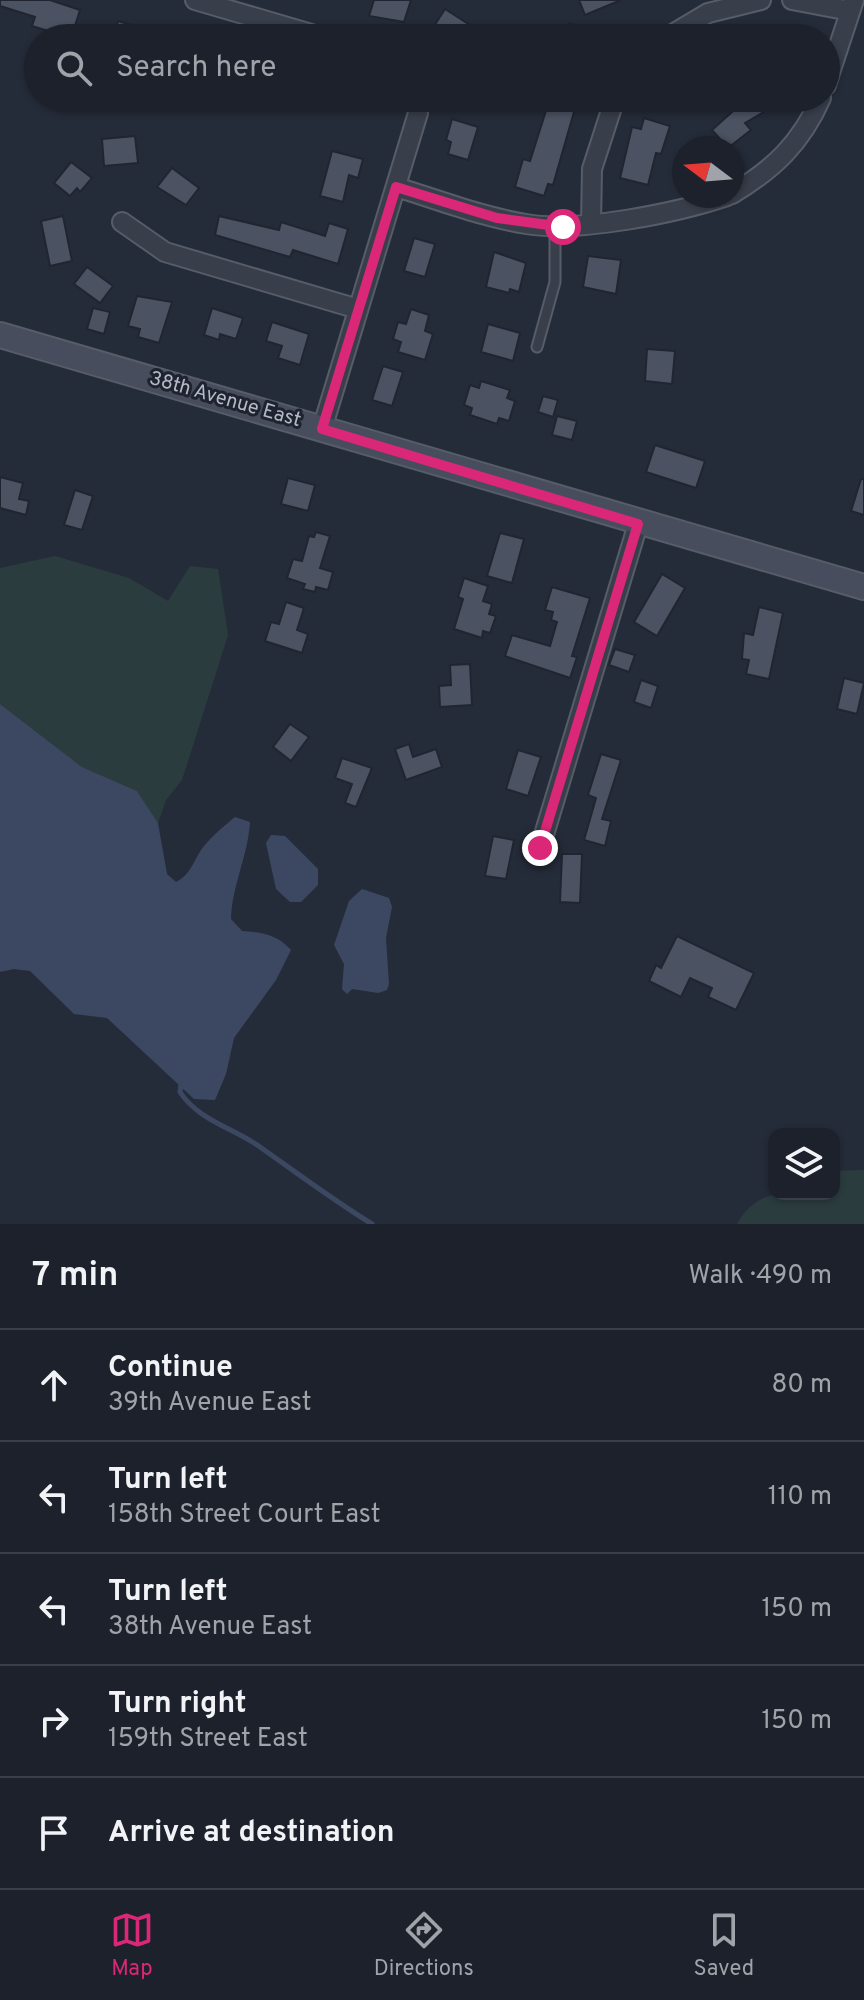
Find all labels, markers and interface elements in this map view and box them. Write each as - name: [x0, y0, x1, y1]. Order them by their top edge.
- search box: [24, 24, 840, 112]
- icon: search: [52, 46, 96, 90]
- text: Search here: [116, 50, 276, 87]
- north arrow: [672, 136, 744, 208]
- route start: [545, 209, 581, 245]
- street label: 38th Avenue East: [146, 366, 304, 434]
- route end: [522, 830, 558, 866]
- map controls: [768, 1128, 840, 1200]
- button: layers: [768, 1128, 840, 1200]
- text: 7 min: [32, 1255, 118, 1298]
- text: Walk · 490 m: [688, 1260, 832, 1293]
- text: Continue: [108, 1350, 233, 1387]
- icon: ahead: [32, 1363, 76, 1407]
- text: 80 m: [772, 1369, 832, 1402]
- text: 39th Avenue East: [108, 1387, 312, 1420]
- text: Turn left: [108, 1462, 228, 1499]
- icon: left: [32, 1475, 76, 1519]
- text: 110 m: [768, 1481, 832, 1514]
- text: 158th Street Court East: [108, 1499, 381, 1532]
- text: Turn left: [108, 1574, 228, 1611]
- icon: left: [32, 1587, 76, 1631]
- text: 150 m: [761, 1593, 832, 1626]
- text: 38th Avenue East: [108, 1611, 312, 1644]
- text: Turn right: [108, 1686, 246, 1723]
- icon: right: [32, 1699, 76, 1743]
- text: 150 m: [761, 1705, 832, 1738]
- text: 159th Street East: [108, 1723, 308, 1756]
- icon: arrive: [32, 1811, 76, 1855]
- text: Arrive at destination: [108, 1815, 394, 1852]
- tab: Map: [110, 1908, 154, 1983]
- tab: Directions: [374, 1908, 474, 1983]
- tab: Saved: [694, 1908, 754, 1983]

